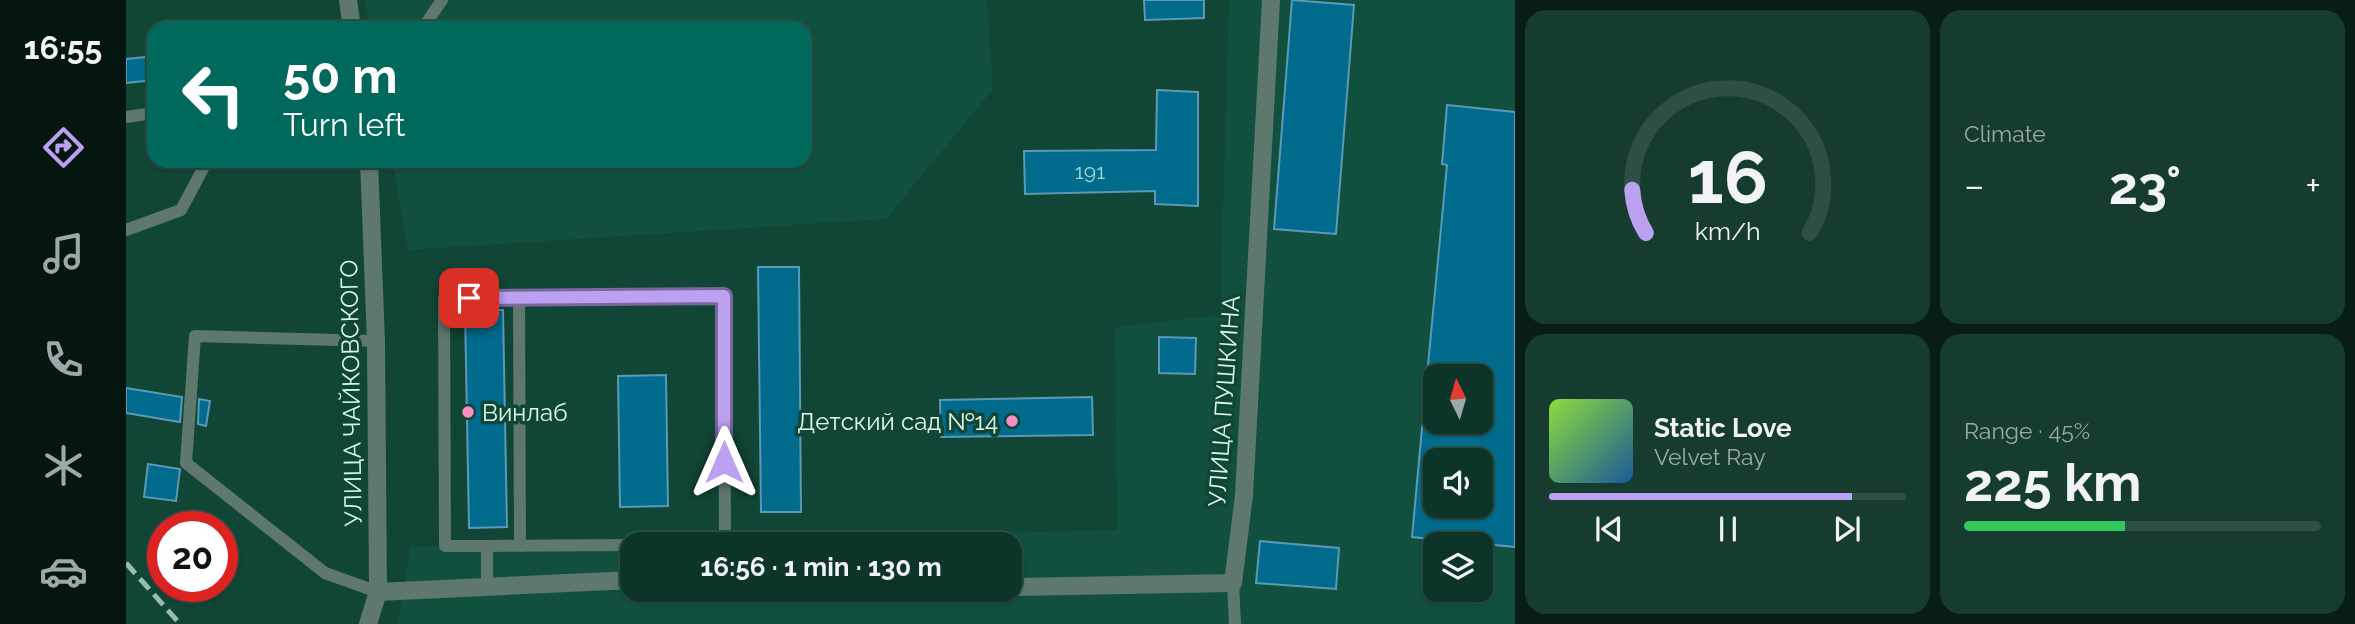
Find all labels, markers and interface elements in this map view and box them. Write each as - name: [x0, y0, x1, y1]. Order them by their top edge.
- text: 16:55: [24, 29, 102, 66]
- text: 50 m: [283, 47, 398, 104]
- icon: left: [168, 49, 259, 140]
- text: Turn left: [283, 106, 405, 143]
- text: Climate: [1964, 120, 2046, 147]
- icon: directions: [39, 123, 88, 172]
- text: 16: [1687, 135, 1768, 220]
- text: 23°: [2109, 155, 2181, 216]
- house number: 191: [1075, 159, 1105, 184]
- text: −: [1964, 163, 1984, 208]
- text: +: [2305, 163, 2321, 208]
- text: km/h: [1695, 216, 1760, 246]
- icon: music: [39, 229, 88, 278]
- street label: УЛИЦА ЧАЙКОВСКОГО: [334, 259, 368, 527]
- pin: [439, 268, 499, 328]
- icon: arrive: [450, 279, 488, 317]
- street label: УЛИЦА ПУШКИНА: [1202, 294, 1246, 508]
- icon: phone: [39, 335, 88, 384]
- north arrow: [1423, 364, 1493, 434]
- map controls: [1423, 364, 1493, 602]
- place label: Винлаб: [482, 398, 568, 427]
- marker: Винлаб: [460, 404, 476, 420]
- place label: Детский сад №14: [797, 407, 998, 436]
- marker: Детский сад №14: [1004, 413, 1020, 429]
- text: Static Love: [1654, 413, 1792, 443]
- text: Range · 45%: [1964, 417, 2090, 444]
- position arrow: [687, 425, 761, 499]
- icon: climate: [39, 441, 88, 490]
- text: Velvet Ray: [1654, 443, 1766, 470]
- button: sound: [1423, 448, 1493, 518]
- text: 225 km: [1964, 452, 2141, 513]
- icon: previous: [1590, 510, 1628, 548]
- icon: pause: [1709, 510, 1747, 548]
- icon: next: [1828, 510, 1866, 548]
- speed limit sign: 20: [147, 511, 238, 602]
- button: layers: [1423, 532, 1493, 602]
- icon: car: [39, 547, 88, 596]
- text: 16:56 · 1 min · 130 m: [700, 552, 942, 582]

